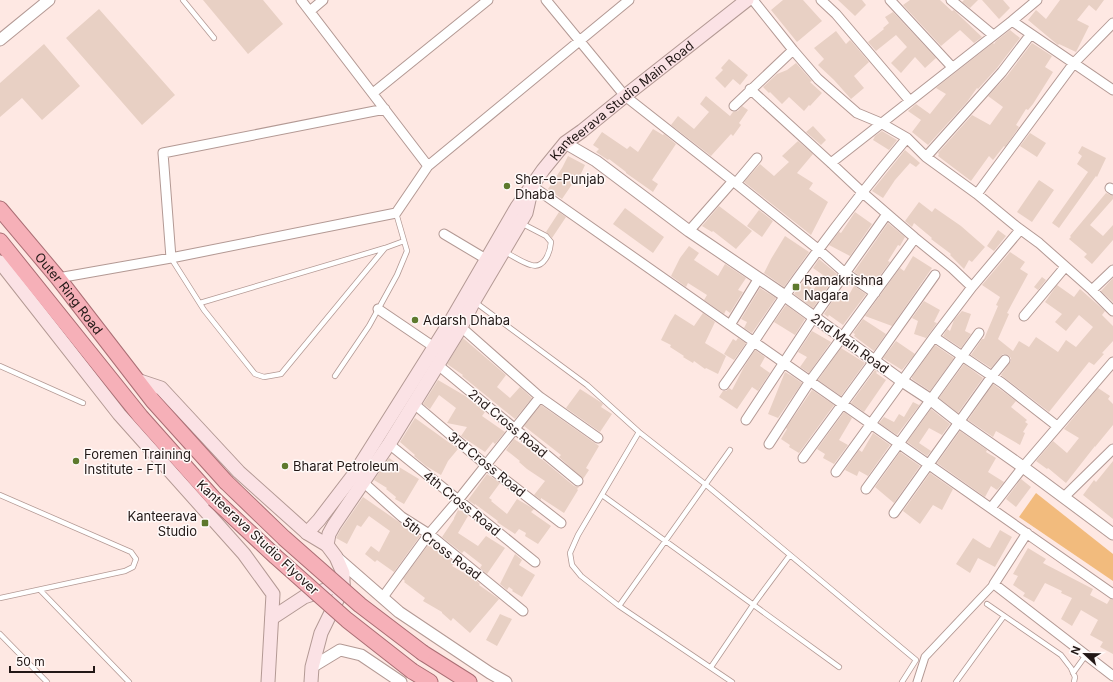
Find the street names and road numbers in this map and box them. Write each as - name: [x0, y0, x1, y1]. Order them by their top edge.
- street label: Kanteerava Studio Main Road: [546, 37, 697, 164]
- street label: Outer Ring Road: [32, 249, 106, 337]
- street label: 2nd Main Road: [808, 309, 892, 377]
- street label: 2nd Cross Road: [465, 385, 551, 461]
- street label: 3rd Cross Road: [445, 428, 529, 500]
- street label: 4th Cross Road: [420, 467, 504, 539]
- street label: Kanteerava Studio Flyover: [194, 476, 322, 598]
- street label: 5th Cross Road: [400, 513, 484, 583]

